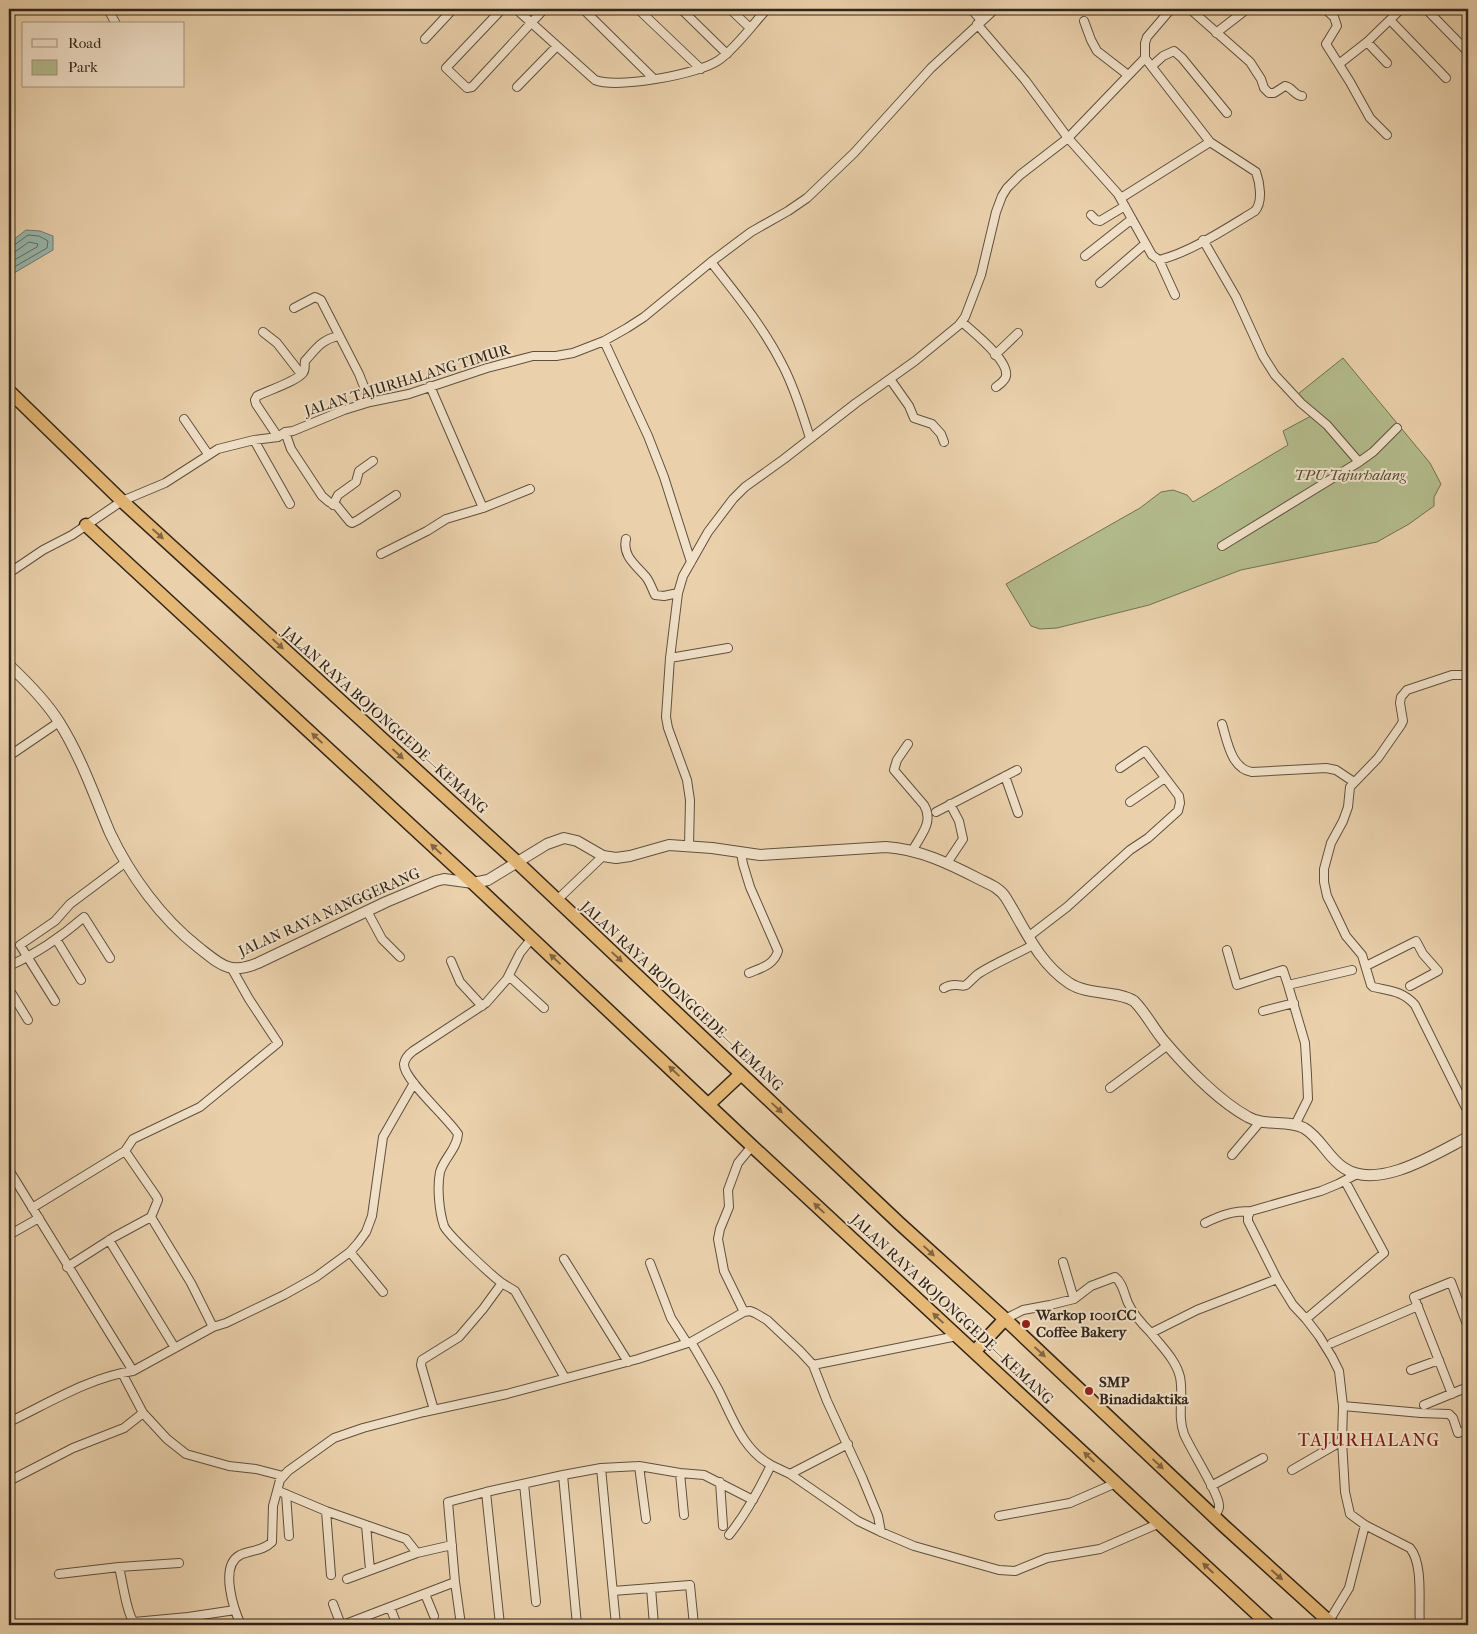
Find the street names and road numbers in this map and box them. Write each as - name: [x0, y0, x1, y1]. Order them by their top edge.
- street label: JALAN TAJURHALANG TIMUR: [301, 340, 513, 420]
- street label: JALAN RAYA BOJONGGEDE—KEMANG: [278, 622, 492, 817]
- street label: JALAN RAYA NANGGERANG: [235, 864, 423, 961]
- street label: JALAN RAYA BOJONGGEDE—KEMANG: [576, 896, 787, 1095]
- street label: JALAN RAYA BOJONGGEDE—KEMANG: [846, 1209, 1057, 1408]

